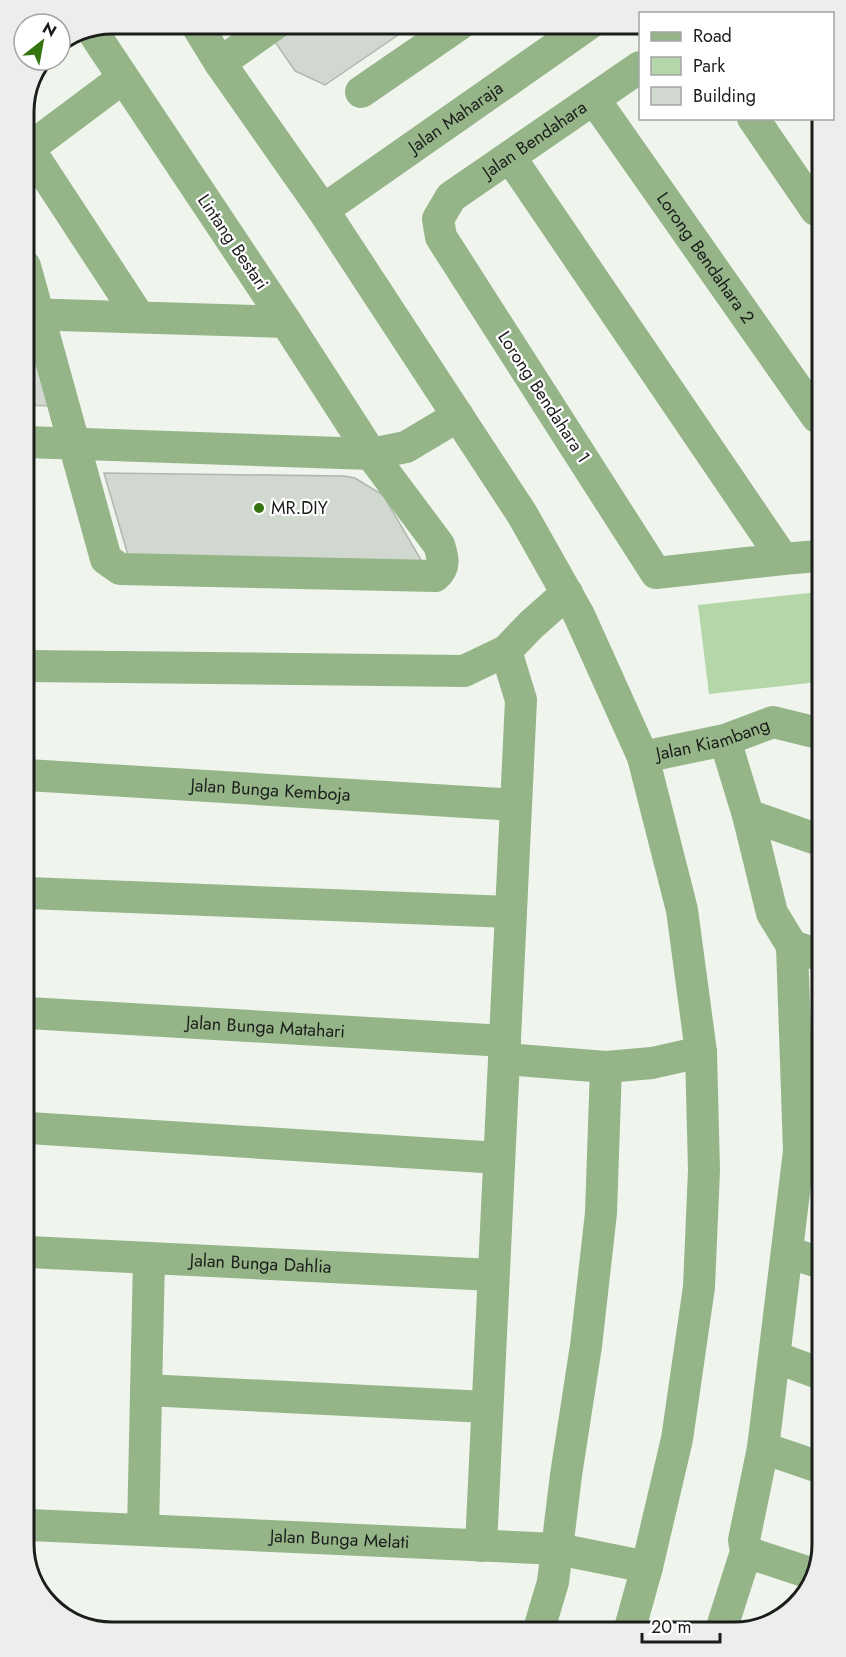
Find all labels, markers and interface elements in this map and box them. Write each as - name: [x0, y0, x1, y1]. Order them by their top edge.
- north arrow: [12, 12, 72, 72]
- legend: [639, 12, 834, 120]
- text: N: [38, 16, 61, 43]
- text: Road: [693, 23, 732, 49]
- text: Park: [693, 53, 725, 79]
- street label: Jalan Maharaja: [402, 75, 508, 161]
- text: Building: [693, 83, 756, 109]
- street label: Jalan Bendahara: [476, 94, 592, 186]
- street label: Lorong Bendahara 2: [650, 187, 761, 329]
- street label: Lintang Bestari: [191, 189, 275, 295]
- street label: Lorong Bendahara 1: [491, 326, 597, 468]
- place label: MR.DIY: [271, 495, 329, 521]
- marker: MR.DIY: [252, 501, 266, 515]
- street label: Jalan Kiambang: [652, 711, 773, 767]
- street label: Jalan Bunga Kemboja: [188, 772, 351, 808]
- street label: Jalan Bunga Matahari: [183, 1009, 346, 1045]
- street label: Jalan Bunga Dahlia: [187, 1247, 332, 1280]
- street label: Jalan Bunga Melati: [267, 1523, 410, 1555]
- scale bar: [642, 1606, 720, 1644]
- text: 20 m: [651, 1614, 691, 1640]

